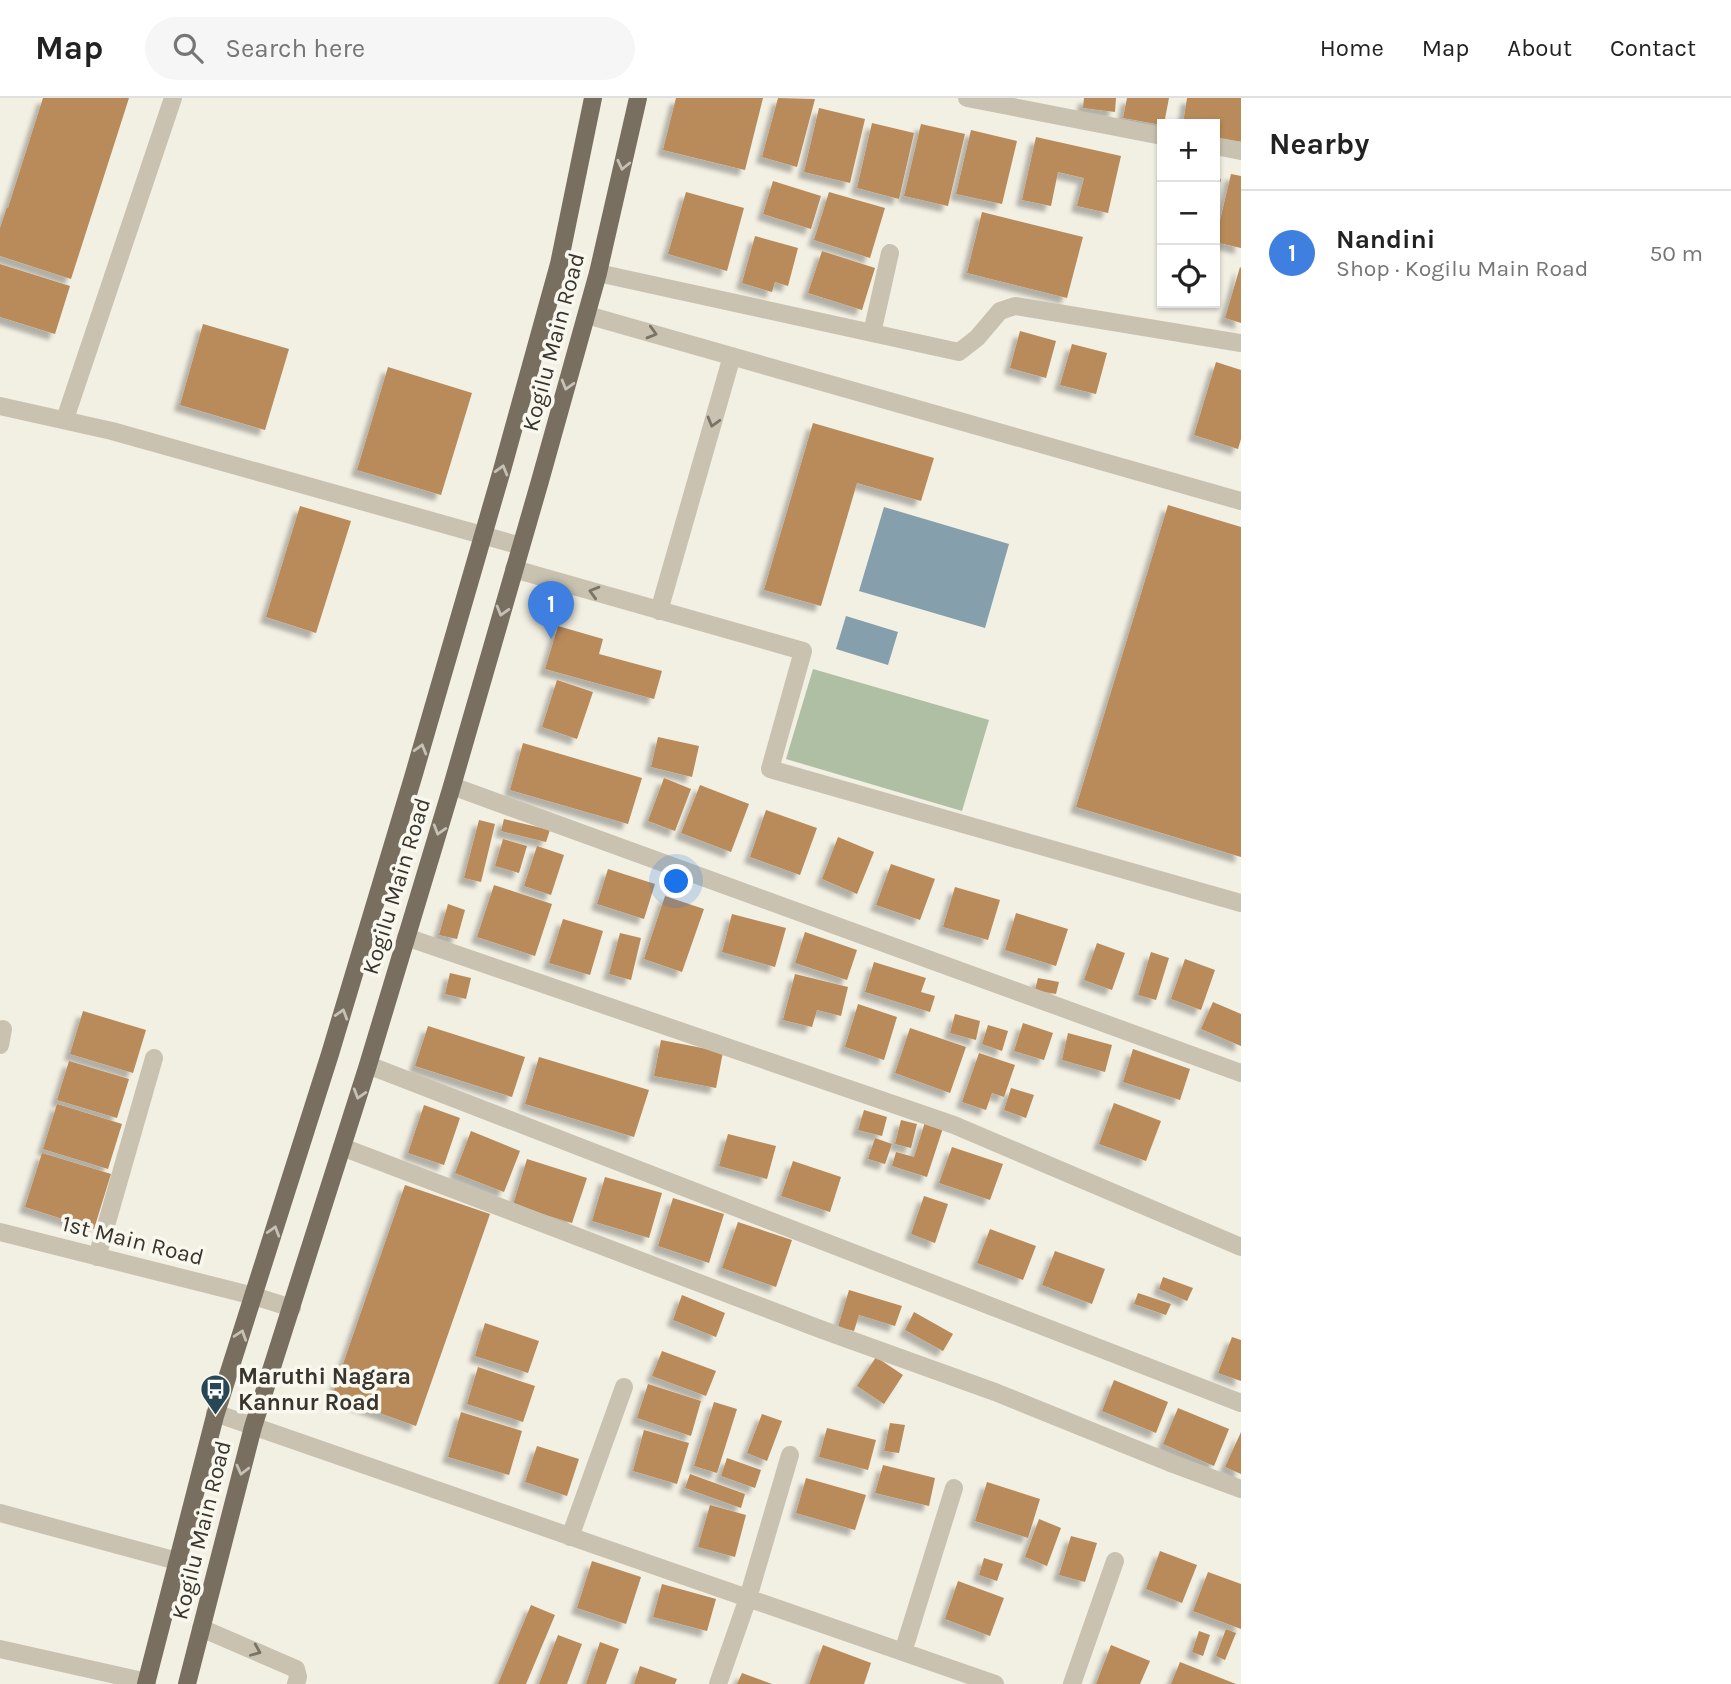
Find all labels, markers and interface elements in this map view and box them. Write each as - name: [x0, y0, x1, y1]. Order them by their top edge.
- search box: [145, 17, 635, 80]
- text: Map: [35, 29, 103, 67]
- icon: search: [169, 29, 207, 67]
- text: Search here: [225, 33, 365, 64]
- text: Home: [1320, 34, 1384, 62]
- text: Map: [1422, 34, 1469, 62]
- text: About: [1507, 34, 1572, 62]
- text: Contact: [1610, 34, 1696, 62]
- map controls: [1157, 119, 1220, 308]
- button: +: [1157, 119, 1220, 182]
- text: Nearby: [1269, 126, 1369, 162]
- one-way arrow: [617, 158, 631, 170]
- button: −: [1157, 182, 1220, 245]
- text: Nandini: [1336, 224, 1435, 255]
- text: 1: [1288, 240, 1296, 267]
- text: 50 m: [1649, 240, 1703, 267]
- button: locate: [1157, 245, 1220, 308]
- street label: Kogilu Main Road: [517, 250, 590, 434]
- text: Shop · Kogilu Main Road: [1336, 255, 1588, 282]
- one-way arrow: [646, 325, 658, 340]
- one-way arrow: [561, 379, 575, 391]
- one-way arrow: [707, 416, 721, 428]
- one-way arrow: [493, 464, 508, 476]
- pin: 1: [528, 581, 574, 639]
- one-way arrow: [588, 585, 600, 600]
- one-way arrow: [496, 605, 510, 617]
- one-way arrow: [413, 743, 428, 755]
- street label: Kogilu Main Road: [357, 794, 436, 978]
- one-way arrow: [432, 824, 447, 836]
- your location: [659, 864, 693, 898]
- one-way arrow: [333, 1008, 348, 1020]
- one-way arrow: [352, 1088, 367, 1100]
- street label: 1st Main Road: [59, 1210, 207, 1271]
- one-way arrow: [266, 1225, 280, 1238]
- one-way arrow: [233, 1329, 247, 1341]
- place label: Maruthi Nagara Kannur Road: [238, 1363, 411, 1416]
- bus stop icon: Maruthi Nagara Kannur Road: [198, 1372, 232, 1416]
- street label: Kogilu Main Road: [166, 1438, 237, 1622]
- one-way arrow: [236, 1463, 250, 1475]
- one-way arrow: [249, 1643, 262, 1657]

